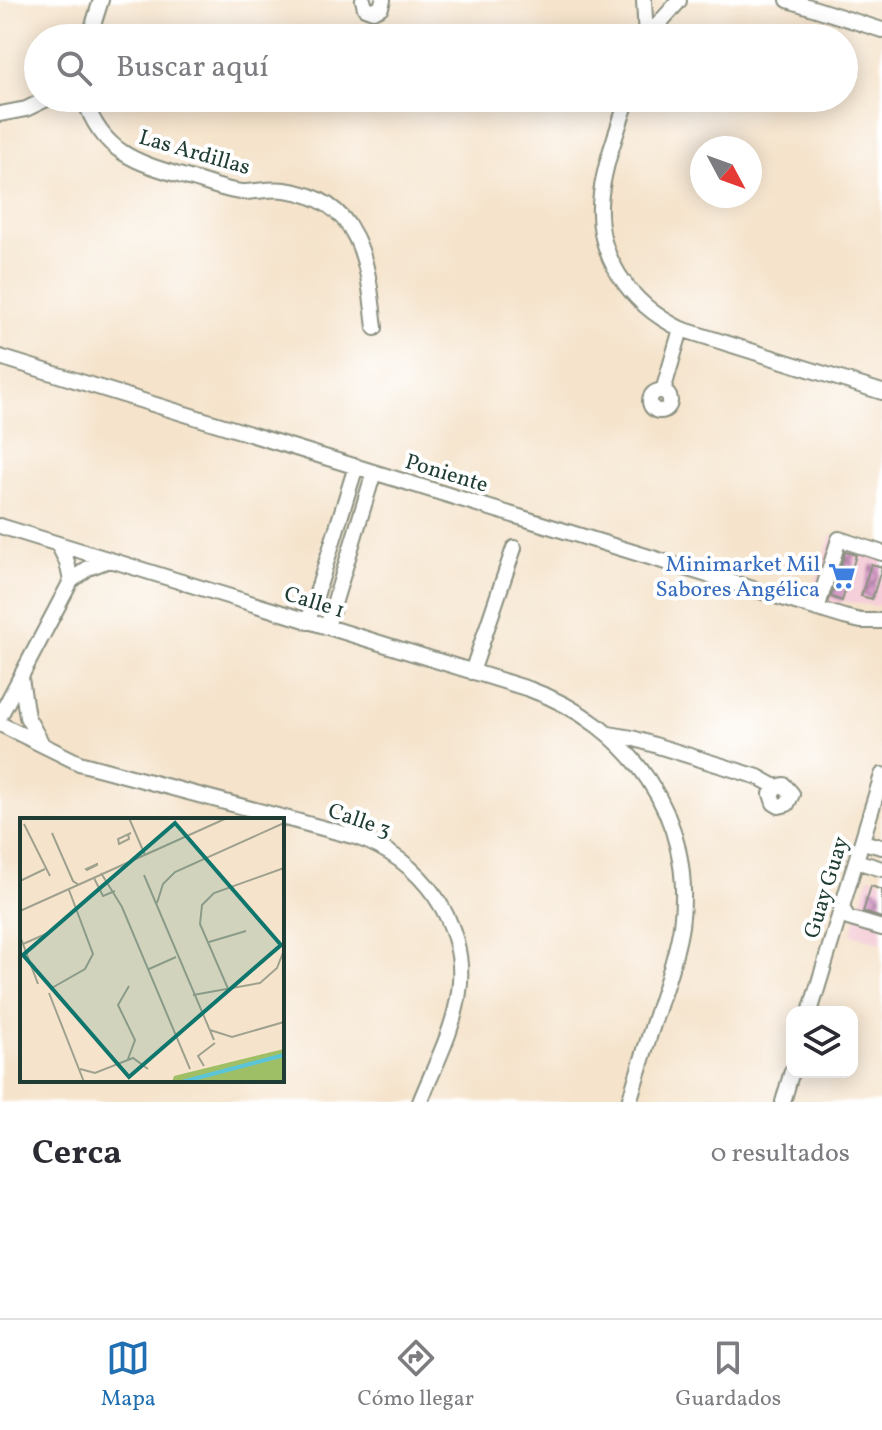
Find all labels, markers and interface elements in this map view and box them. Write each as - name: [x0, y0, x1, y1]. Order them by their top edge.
- search box: [24, 24, 858, 112]
- icon: search: [52, 46, 96, 90]
- text: Buscar aquí: [116, 47, 269, 89]
- street label: Las Ardillas: [135, 123, 254, 184]
- north arrow: [690, 136, 762, 208]
- street label: Poniente: [401, 447, 492, 502]
- place label: Minimarket Mil Sabores Angélica: [655, 550, 820, 606]
- supermarket icon: Minimarket Mil Sabores Angélica: [827, 561, 857, 591]
- street label: Calle 1: [280, 580, 348, 627]
- street label: Calle 3: [324, 796, 395, 847]
- inset map: [20, 818, 284, 1082]
- street label: Guay Guay: [797, 833, 858, 943]
- map controls: [786, 1006, 858, 1078]
- button: layers: [786, 1006, 858, 1078]
- text: Cerca: [32, 1131, 122, 1178]
- text: 0 resultados: [711, 1136, 850, 1172]
- tab: Mapa: [101, 1336, 156, 1415]
- tab: Cómo llegar: [357, 1336, 474, 1415]
- tab: Guardados: [676, 1336, 781, 1415]

